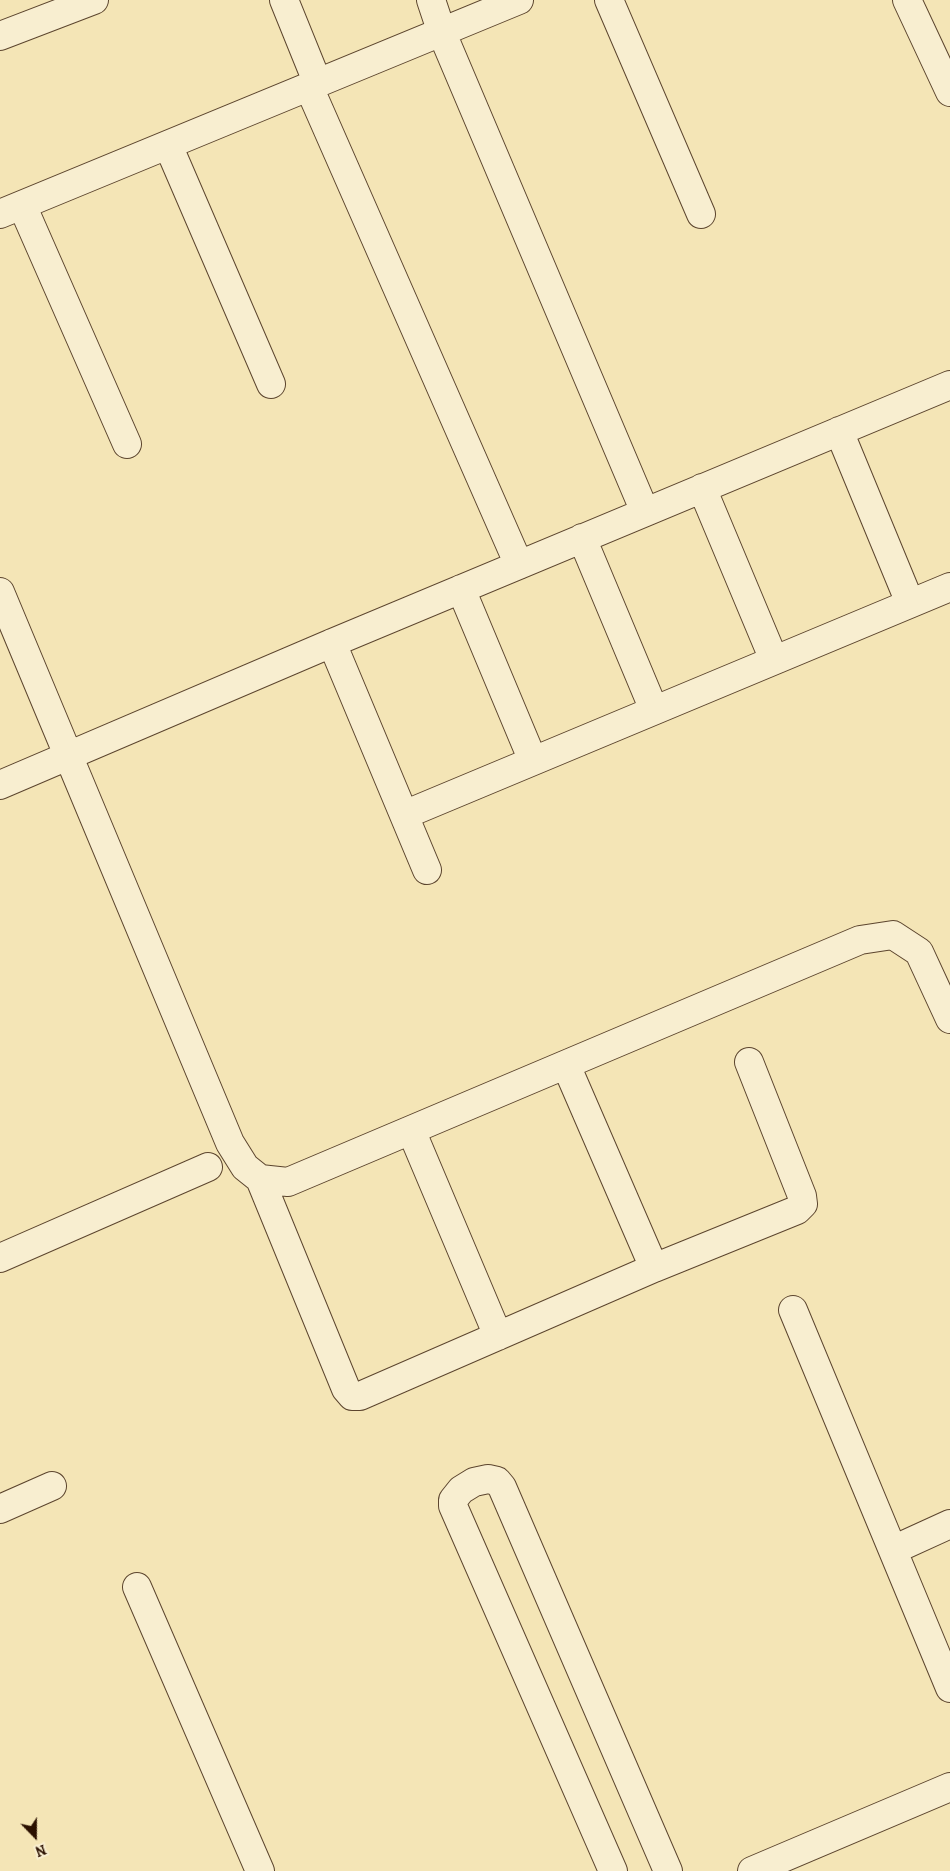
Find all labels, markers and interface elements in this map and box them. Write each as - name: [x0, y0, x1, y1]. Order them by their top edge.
- north arrow: [10, 1811, 60, 1861]
- text: N: [33, 1840, 49, 1861]

